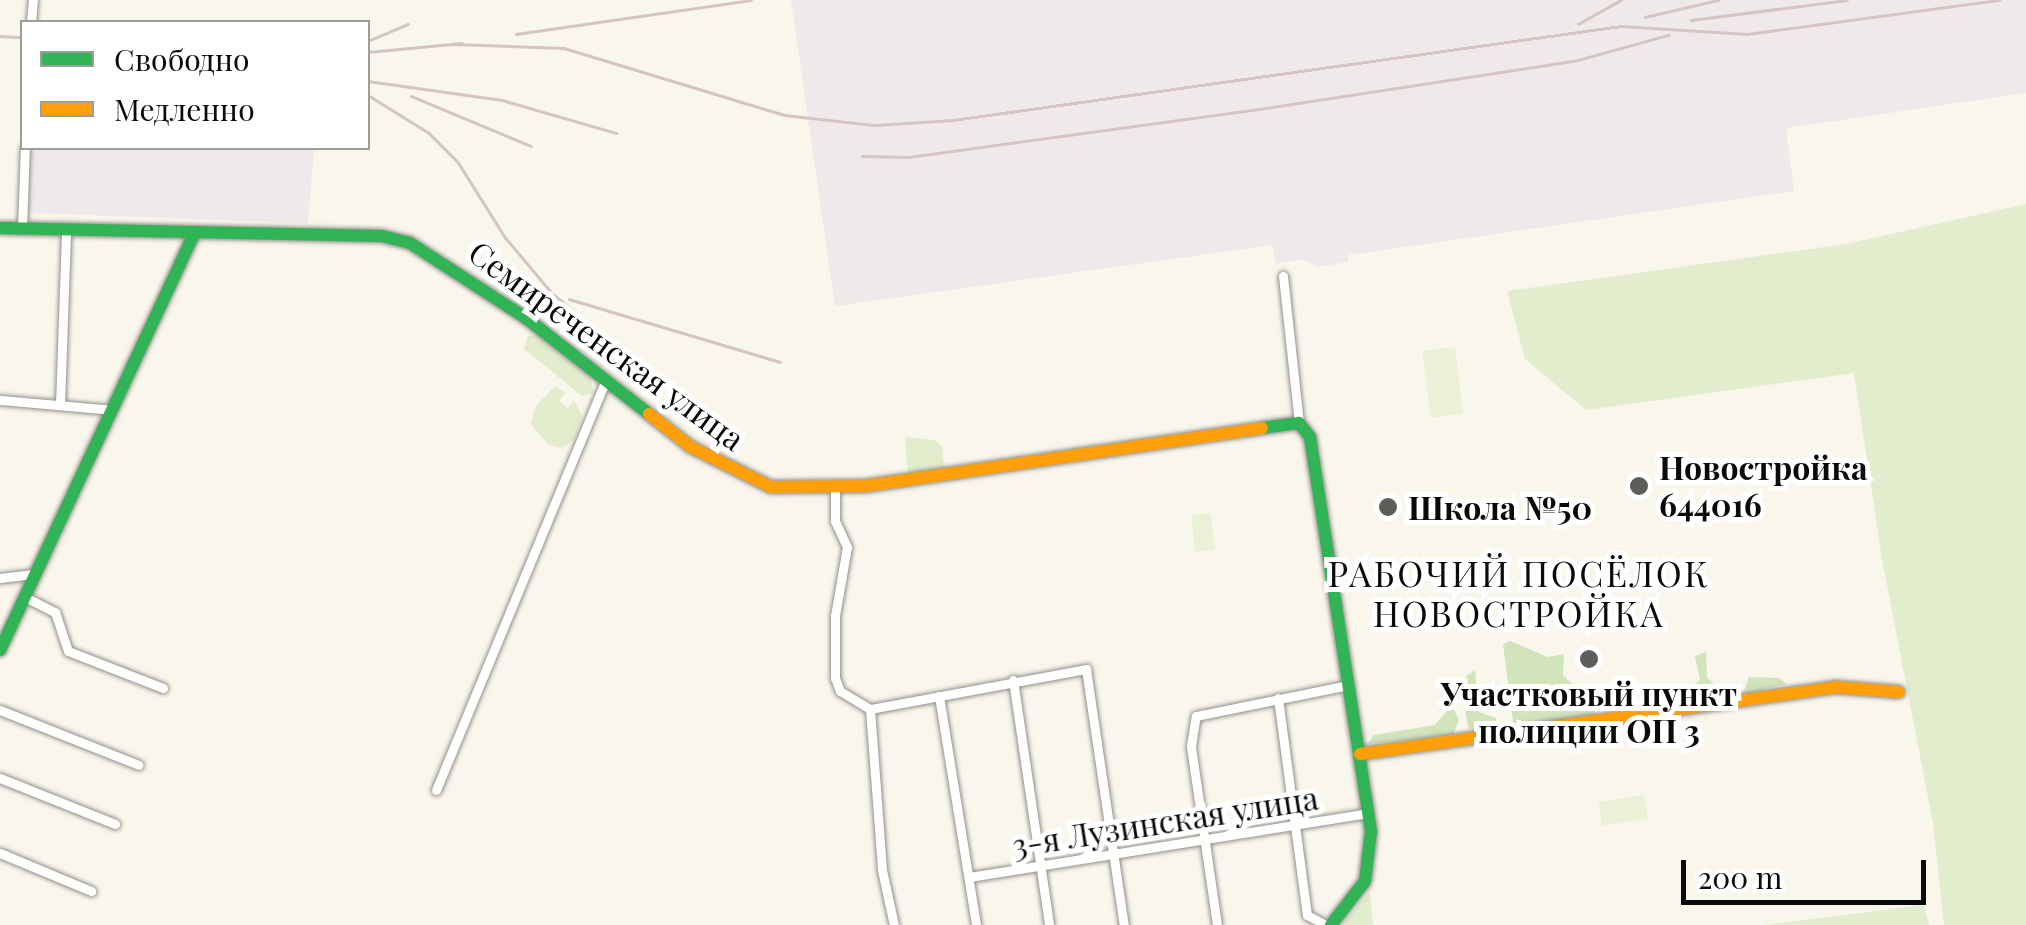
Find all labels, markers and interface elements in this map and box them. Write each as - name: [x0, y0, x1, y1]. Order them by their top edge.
- legend: [20, 20, 370, 150]
- text: Свободно: [114, 39, 249, 79]
- text: Медленно: [114, 89, 255, 129]
- street label: Семиреченская улица: [462, 232, 752, 458]
- place label: Новостройка 644016: [1659, 449, 1867, 524]
- marker: Новостройка 644016: [1628, 475, 1650, 497]
- place label: Школа №50: [1408, 488, 1592, 526]
- marker: Школа №50: [1377, 496, 1399, 518]
- district label: РАБОЧИЙ ПОСЁЛОК НОВОСТРОЙКА: [1328, 552, 1710, 634]
- marker: Участковый пункт полиции ОП 3: [1578, 648, 1600, 670]
- place label: Участковый пункт полиции ОП 3: [1441, 675, 1737, 750]
- street label: 3-я Лузинская улица: [1009, 778, 1321, 864]
- scale bar: [1686, 840, 1931, 902]
- text: 200 m: [1698, 857, 1782, 897]

